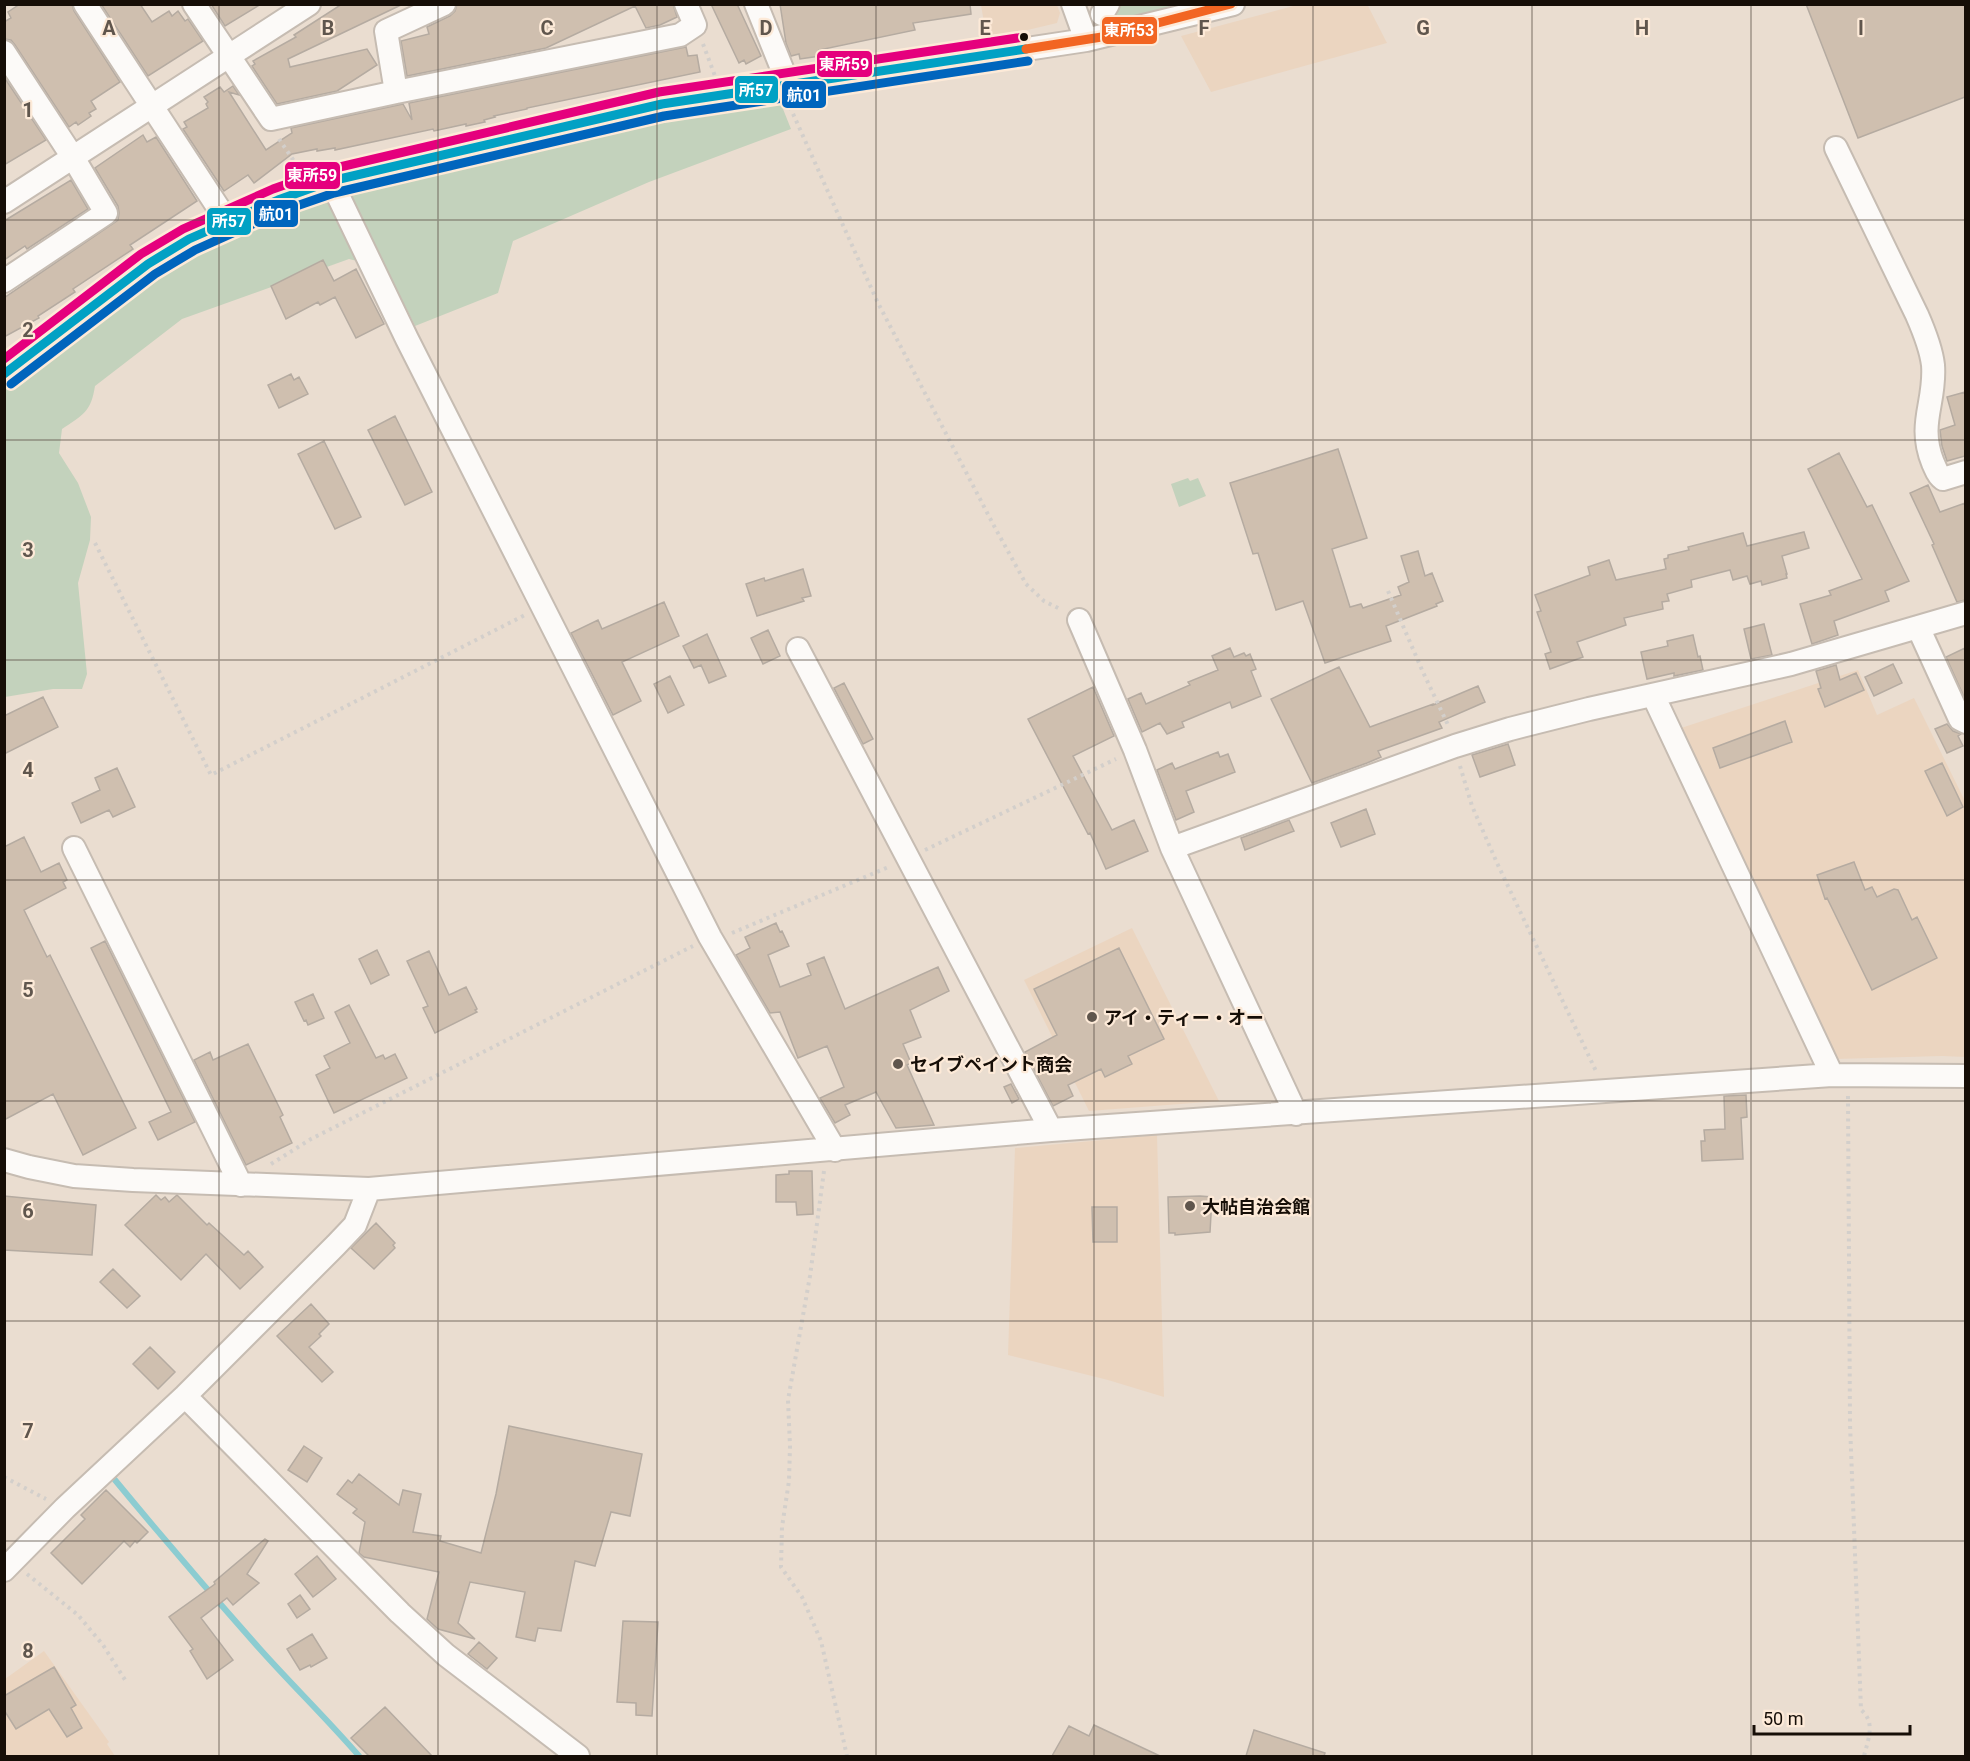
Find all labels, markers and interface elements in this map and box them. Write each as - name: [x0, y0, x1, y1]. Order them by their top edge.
- text: A: [102, 16, 116, 40]
- text: B: [322, 16, 334, 40]
- text: C: [540, 16, 554, 40]
- text: D: [760, 16, 773, 40]
- text: E: [979, 16, 991, 40]
- line badge: 東所53: [1101, 16, 1158, 45]
- text: F: [1199, 16, 1210, 40]
- text: G: [1416, 16, 1430, 40]
- text: H: [1635, 16, 1649, 40]
- text: I: [1858, 16, 1864, 40]
- text: 東所53: [1104, 21, 1154, 40]
- unlabelled marker: [1018, 31, 1030, 43]
- line badge: 東所59: [816, 50, 873, 78]
- text: 東所59: [819, 55, 869, 74]
- line badge: 所57: [734, 75, 779, 104]
- line badge: 航01: [781, 80, 827, 109]
- text: 所57: [739, 81, 773, 100]
- text: 航01: [787, 86, 821, 105]
- text: 1: [22, 98, 34, 122]
- line badge: 東所59: [284, 161, 341, 190]
- text: 東所59: [287, 166, 337, 185]
- line badge: 航01: [253, 199, 299, 228]
- text: 航01: [259, 205, 293, 224]
- line badge: 所57: [206, 207, 252, 236]
- text: 所57: [212, 212, 246, 231]
- text: 2: [22, 318, 34, 342]
- text: 3: [22, 538, 34, 562]
- text: 4: [22, 758, 34, 782]
- text: 5: [22, 978, 34, 1002]
- place label: アイ・ティー・オー: [1104, 1007, 1264, 1028]
- marker: アイ・ティー・オー: [1085, 1010, 1099, 1024]
- place label: セイブペイント商会: [910, 1054, 1072, 1075]
- marker: セイブペイント商会: [891, 1057, 905, 1071]
- place label: 大帖自治会館: [1202, 1196, 1310, 1217]
- text: 6: [22, 1199, 34, 1223]
- marker: 大帖自治会館: [1183, 1199, 1197, 1213]
- text: 7: [22, 1419, 34, 1443]
- text: 8: [22, 1639, 34, 1663]
- scale bar: [1754, 1698, 1910, 1736]
- text: 50 m: [1763, 1708, 1803, 1729]

